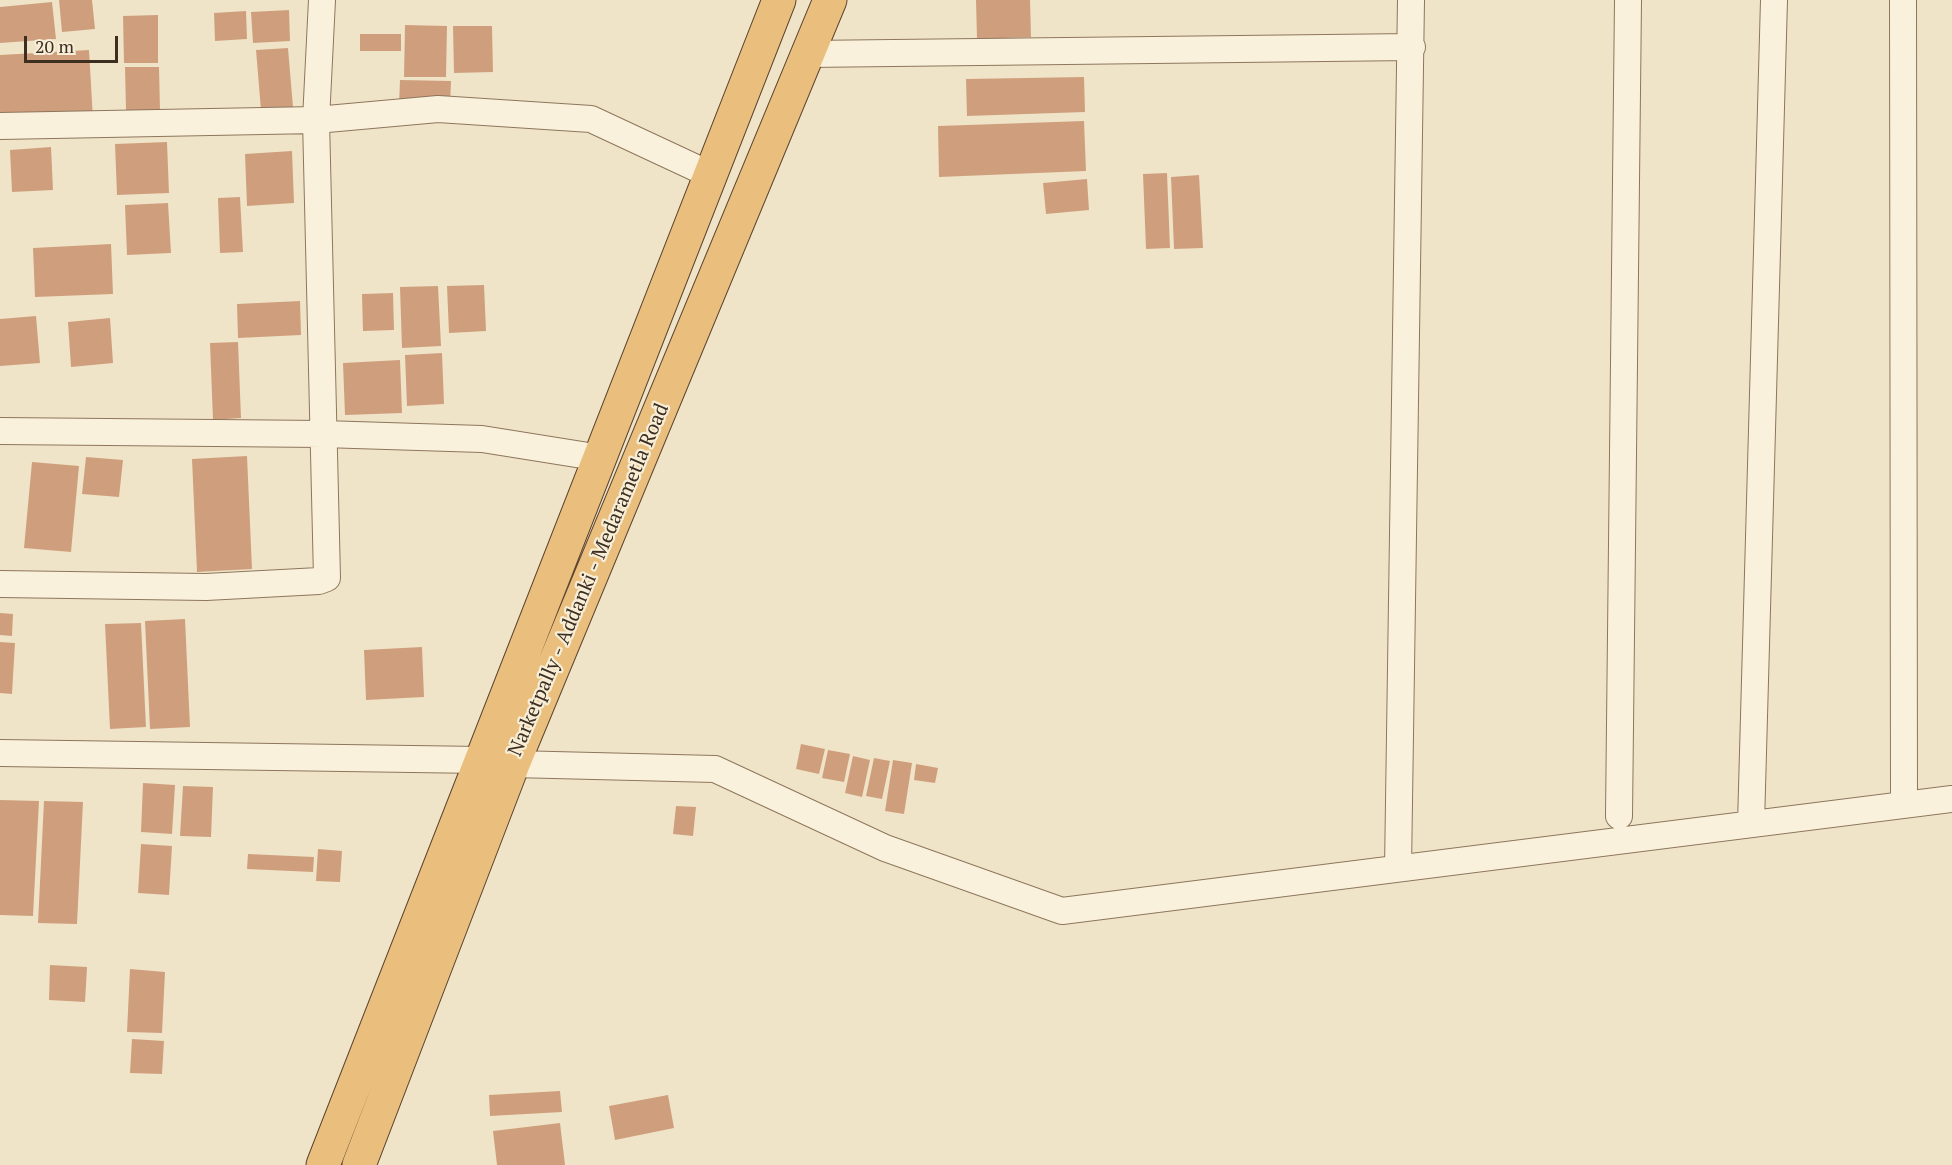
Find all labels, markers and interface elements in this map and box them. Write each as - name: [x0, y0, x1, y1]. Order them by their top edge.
- scale bar: [27, 24, 122, 62]
- text: 20 m: [35, 34, 74, 58]
- street label: Narketpally - Addanki - Medarametla Road: [504, 400, 674, 760]

